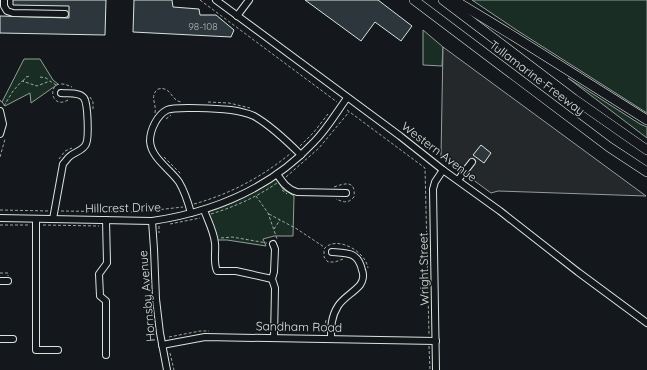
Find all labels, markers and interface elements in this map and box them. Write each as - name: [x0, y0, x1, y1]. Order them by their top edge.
- house number: 98-108: [188, 20, 218, 33]
- street label: Tullamarine Freeway: [487, 37, 588, 118]
- street label: Western Avenue: [399, 118, 480, 185]
- street label: Hillcrest Drive: [85, 199, 161, 216]
- street label: Wright Street: [415, 232, 432, 306]
- street label: Hornsby Avenue: [135, 250, 158, 342]
- street label: Sandham Road: [256, 318, 342, 335]

